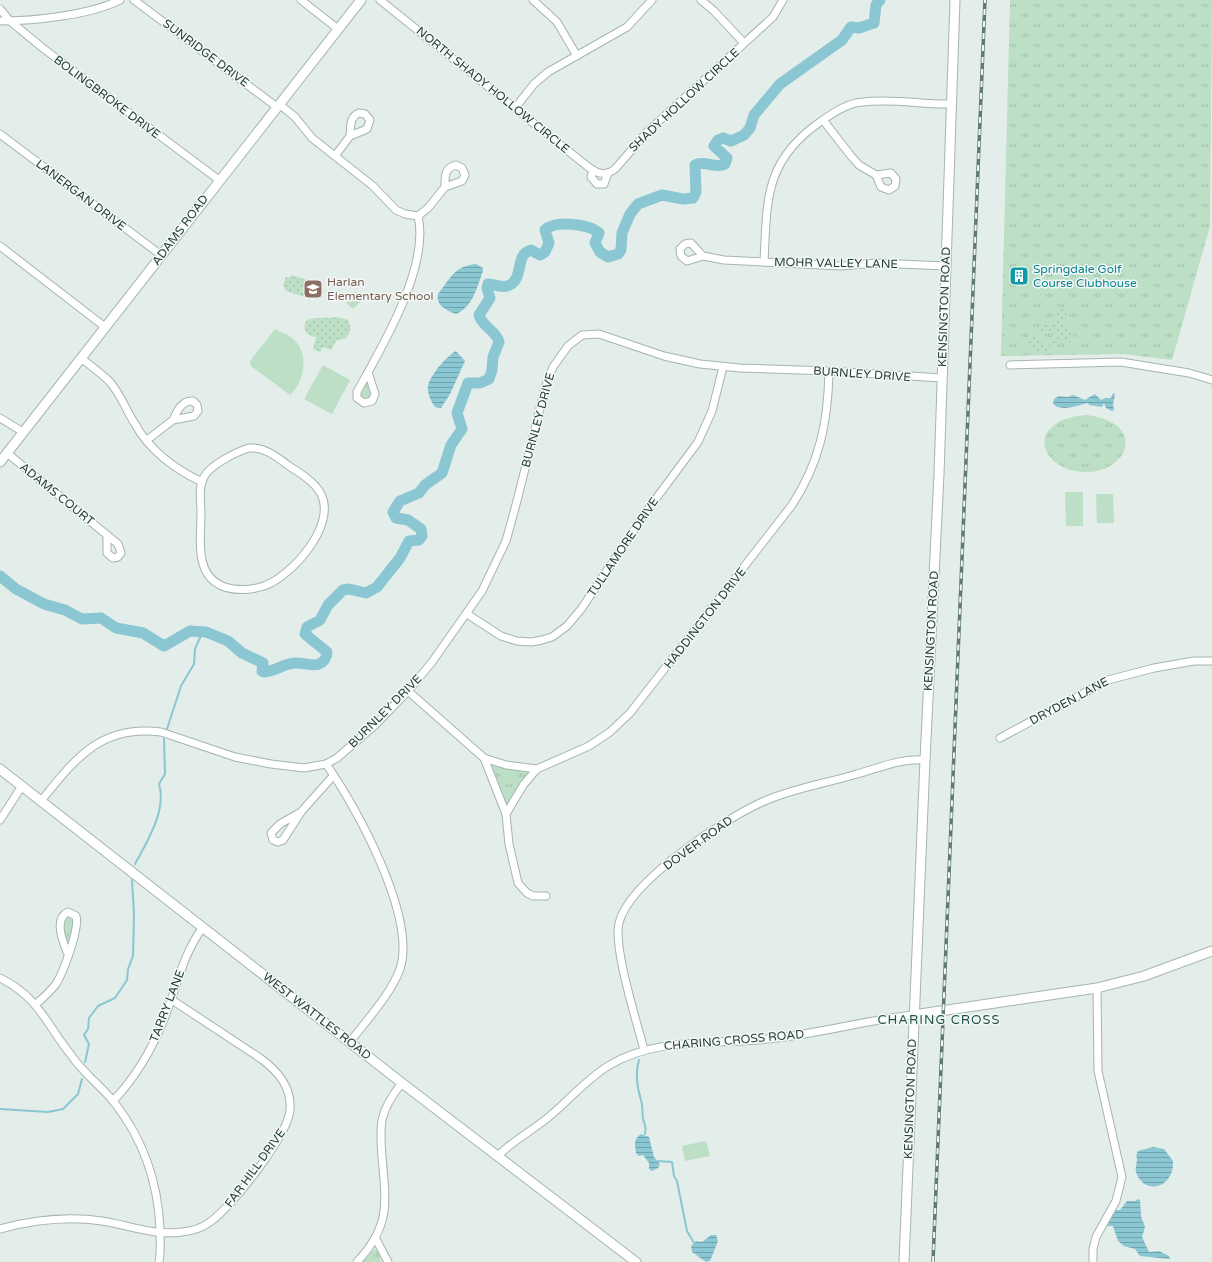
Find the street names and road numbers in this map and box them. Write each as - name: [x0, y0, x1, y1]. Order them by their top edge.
- street label: SUNRIDGE DRIVE: [160, 16, 252, 90]
- street label: NORTH SHADY HOLLOW CIRCLE: [414, 24, 573, 156]
- street label: SHADY HOLLOW CIRCLE: [626, 45, 742, 155]
- street label: BOLINGBROKE DRIVE: [51, 52, 163, 142]
- street label: LANERGAN DRIVE: [33, 157, 129, 234]
- street label: ADAMS ROAD: [149, 192, 211, 268]
- street label: KENSINGTON ROAD: [935, 247, 953, 367]
- street label: MOHR VALLEY LANE: [774, 255, 898, 271]
- street label: BURNLEY DRIVE: [813, 364, 912, 384]
- street label: BURNLEY DRIVE: [519, 371, 558, 469]
- street label: ADAMS COURT: [17, 460, 98, 529]
- street label: TULLAMORE DRIVE: [585, 494, 662, 599]
- street label: HADDINGTON DRIVE: [661, 564, 749, 671]
- street label: KENSINGTON ROAD: [921, 570, 941, 692]
- street label: BURNLEY DRIVE: [345, 671, 425, 751]
- street label: DRYDEN LANE: [1027, 674, 1111, 728]
- street label: DOVER ROAD: [661, 813, 735, 873]
- street label: TARRY LANE: [147, 968, 187, 1044]
- street label: WEST WATTLES ROAD: [260, 969, 374, 1063]
- street label: CHARING CROSS ROAD: [663, 1027, 805, 1053]
- street label: KENSINGTON ROAD: [901, 1039, 919, 1159]
- street label: FAR HILL DRIVE: [222, 1126, 288, 1210]

